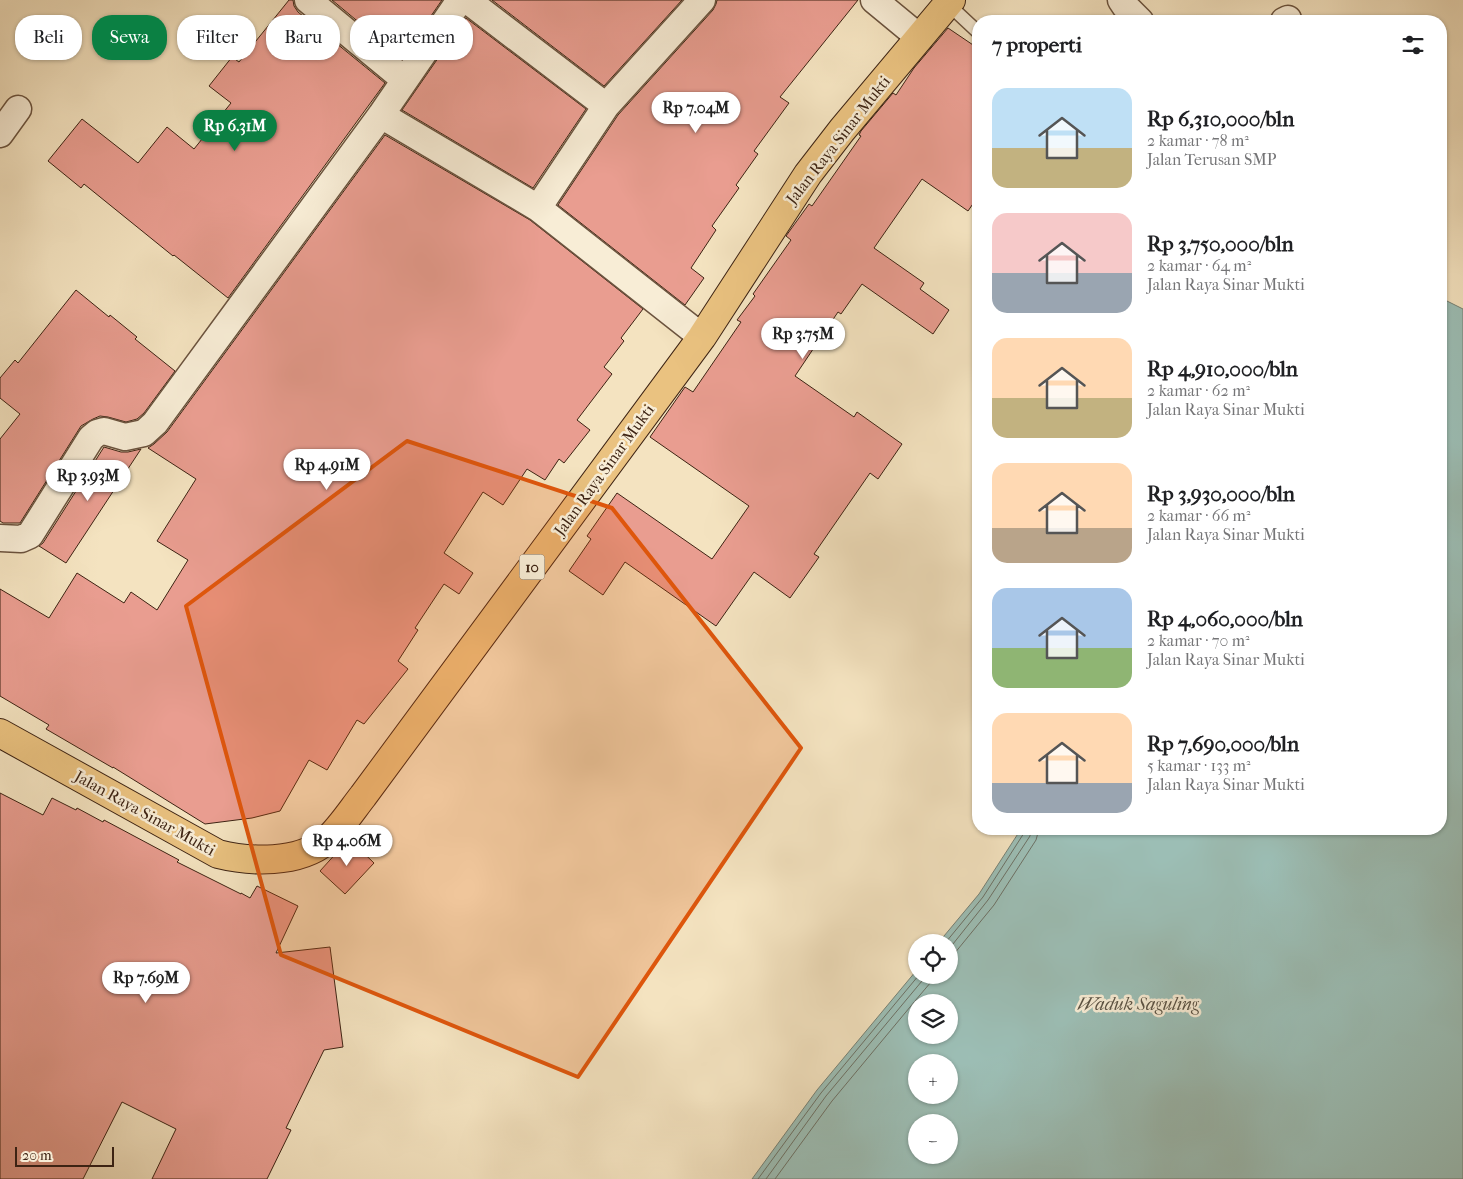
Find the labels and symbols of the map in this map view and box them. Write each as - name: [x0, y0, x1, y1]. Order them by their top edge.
- street label: Jalan Raya Sinar Mukti: [781, 72, 894, 210]
- pin: Rp 7.04M: [644, 92, 748, 134]
- pin: Rp 6.31M: [183, 110, 287, 152]
- pin: Rp 3.75M: [751, 318, 855, 360]
- street label: Jalan Raya Sinar Mukti: [549, 400, 658, 541]
- pin: Rp 4.91M: [275, 448, 379, 491]
- pin: Rp 3.93M: [36, 460, 140, 502]
- road number: 10: [520, 554, 544, 580]
- street label: Jalan Raya Sinar Mukti: [70, 765, 219, 860]
- pin: Rp 4.06M: [295, 824, 399, 867]
- pin: Rp 7.69M: [94, 962, 198, 1004]
- water label: Waduk Saguling: [1077, 994, 1200, 1015]
- scale bar: [15, 1144, 114, 1167]

